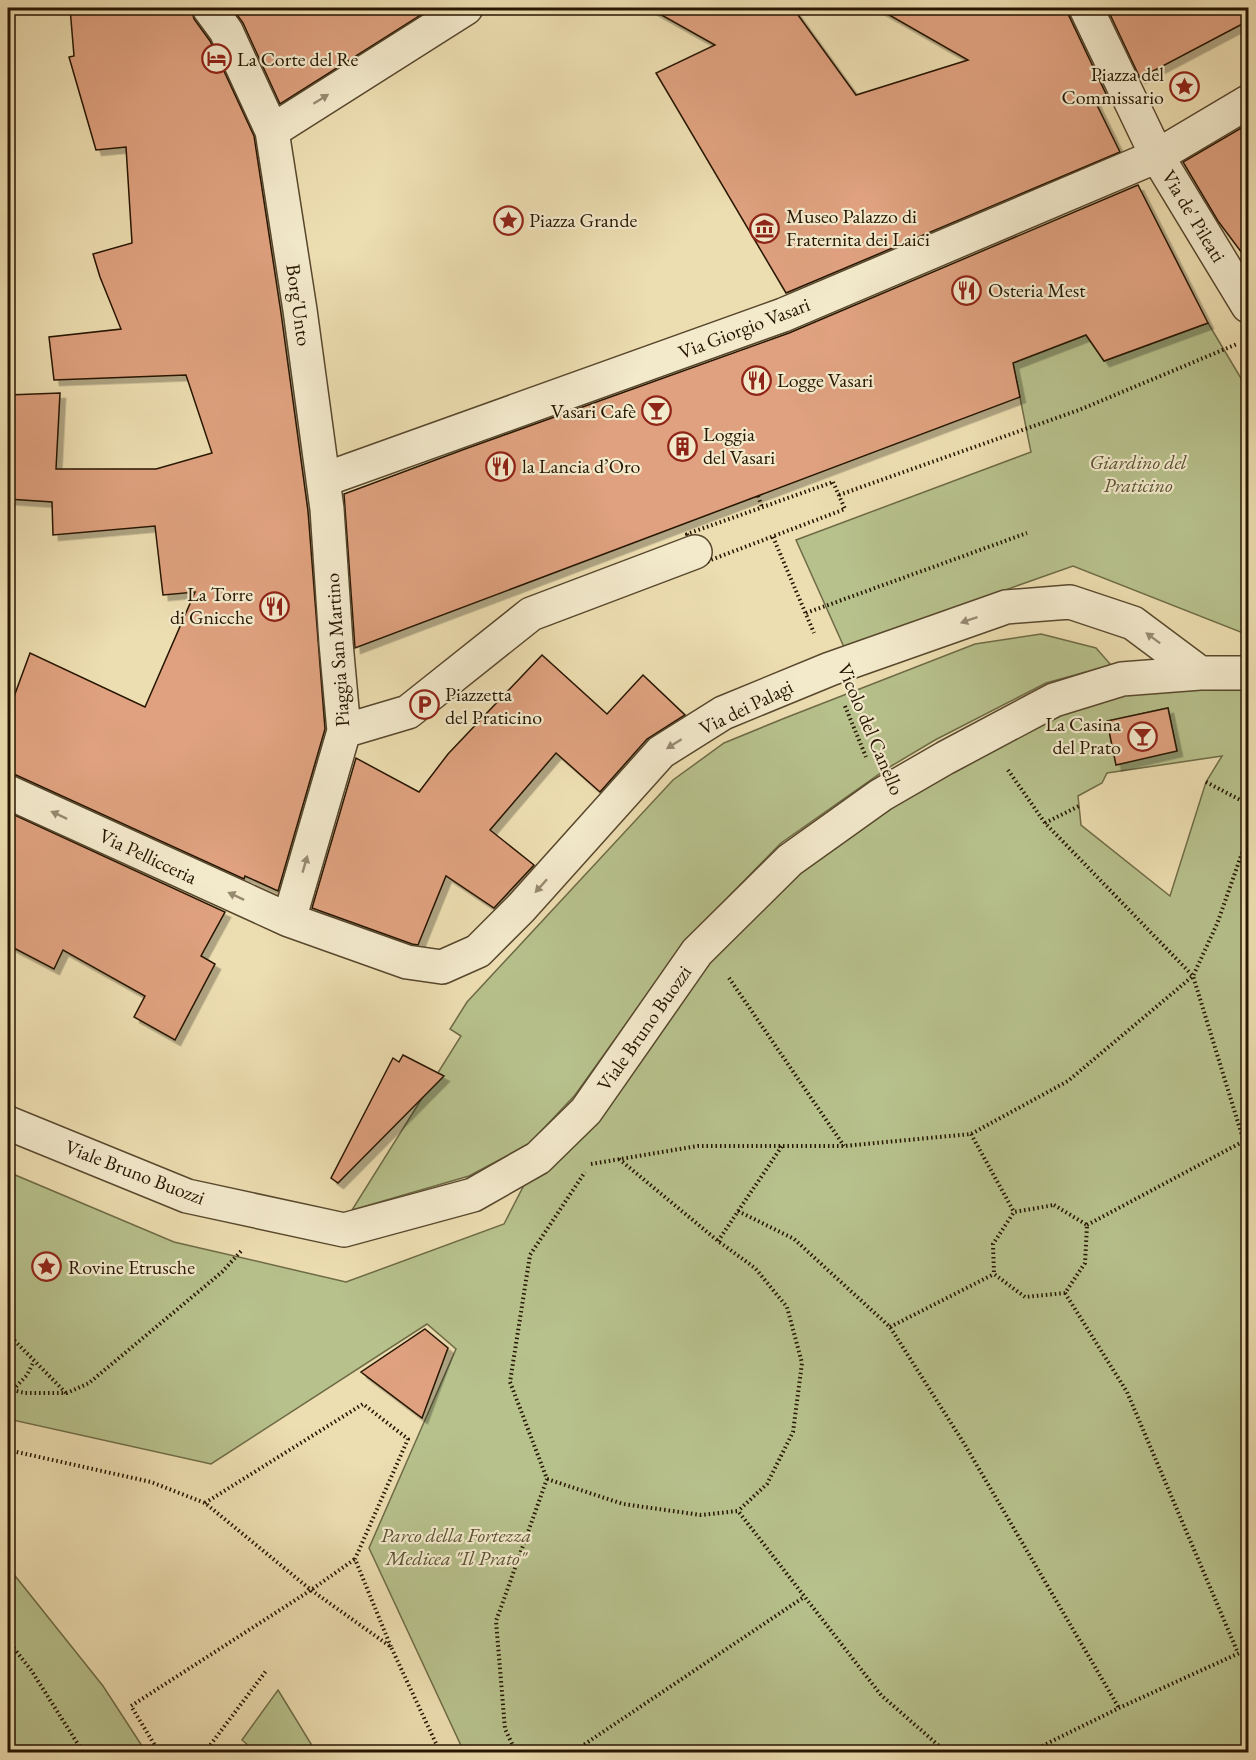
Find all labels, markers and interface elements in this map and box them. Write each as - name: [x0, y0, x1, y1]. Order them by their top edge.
- hotel icon: La Corte del Re: [200, 43, 232, 75]
- place label: La Corte del Re: [237, 46, 358, 72]
- place label: Piazza del Commissario: [1062, 61, 1164, 110]
- place icon: Piazza del Commissario: [1169, 70, 1201, 102]
- one-way arrow: [313, 94, 330, 105]
- street label: Via de' Pileati: [1156, 165, 1232, 267]
- place label: Museo Palazzo di Fraternita dei Laici: [786, 203, 930, 252]
- place icon: Piazza Grande: [492, 204, 524, 236]
- place label: Piazza Grande: [529, 207, 637, 233]
- museum icon: Museo Palazzo di Fraternita dei Laici: [749, 212, 781, 244]
- street label: Borg'Unto: [280, 262, 318, 348]
- restaurant icon: Osteria Mest: [951, 274, 983, 306]
- place label: Osteria Mest: [988, 277, 1086, 303]
- street label: Via Giorgio Vasari: [674, 291, 814, 365]
- restaurant icon: Logge Vasari: [740, 364, 772, 396]
- place label: Logge Vasari: [777, 367, 873, 393]
- bar icon: Vasari Cafè: [641, 395, 673, 427]
- place label: Vasari Cafè: [551, 398, 636, 424]
- place label: Loggia del Vasari: [703, 421, 775, 470]
- building icon: Loggia del Vasari: [666, 430, 698, 462]
- park label: Giardino del Praticino: [1089, 449, 1188, 498]
- restaurant icon: la Lancia d’Oro: [485, 450, 517, 482]
- place label: la Lancia d’Oro: [522, 453, 641, 479]
- street label: Piaggia San Martino: [319, 572, 355, 728]
- place label: La Torre di Gnicche: [170, 581, 253, 630]
- restaurant icon: La Torre di Gnicche: [258, 590, 290, 622]
- one-way arrow: [960, 616, 978, 626]
- one-way arrow: [1146, 632, 1161, 644]
- street label: Vicolo del Canello: [832, 659, 910, 799]
- street label: Via dei Palagi: [695, 673, 797, 741]
- place label: Piazzetta del Praticino: [445, 681, 542, 730]
- parking icon: Piazzetta del Praticino: [408, 689, 440, 721]
- place label: La Casina del Prato: [1045, 711, 1121, 760]
- bar icon: La Casina del Prato: [1126, 720, 1158, 752]
- one-way arrow: [666, 738, 682, 749]
- one-way arrow: [49, 810, 67, 820]
- street label: Via Pellicceria: [95, 822, 201, 890]
- one-way arrow: [301, 855, 310, 873]
- one-way arrow: [534, 878, 548, 893]
- one-way arrow: [226, 891, 244, 901]
- street label: Viale Bruno Buozzi: [591, 960, 697, 1096]
- street label: Viale Bruno Buozzi: [61, 1133, 209, 1211]
- place icon: Rovine Etrusche: [31, 1251, 63, 1283]
- place label: Rovine Etrusche: [68, 1254, 195, 1280]
- park label: Parco della Fortezza Medicea "Il Prato": [381, 1522, 531, 1571]

